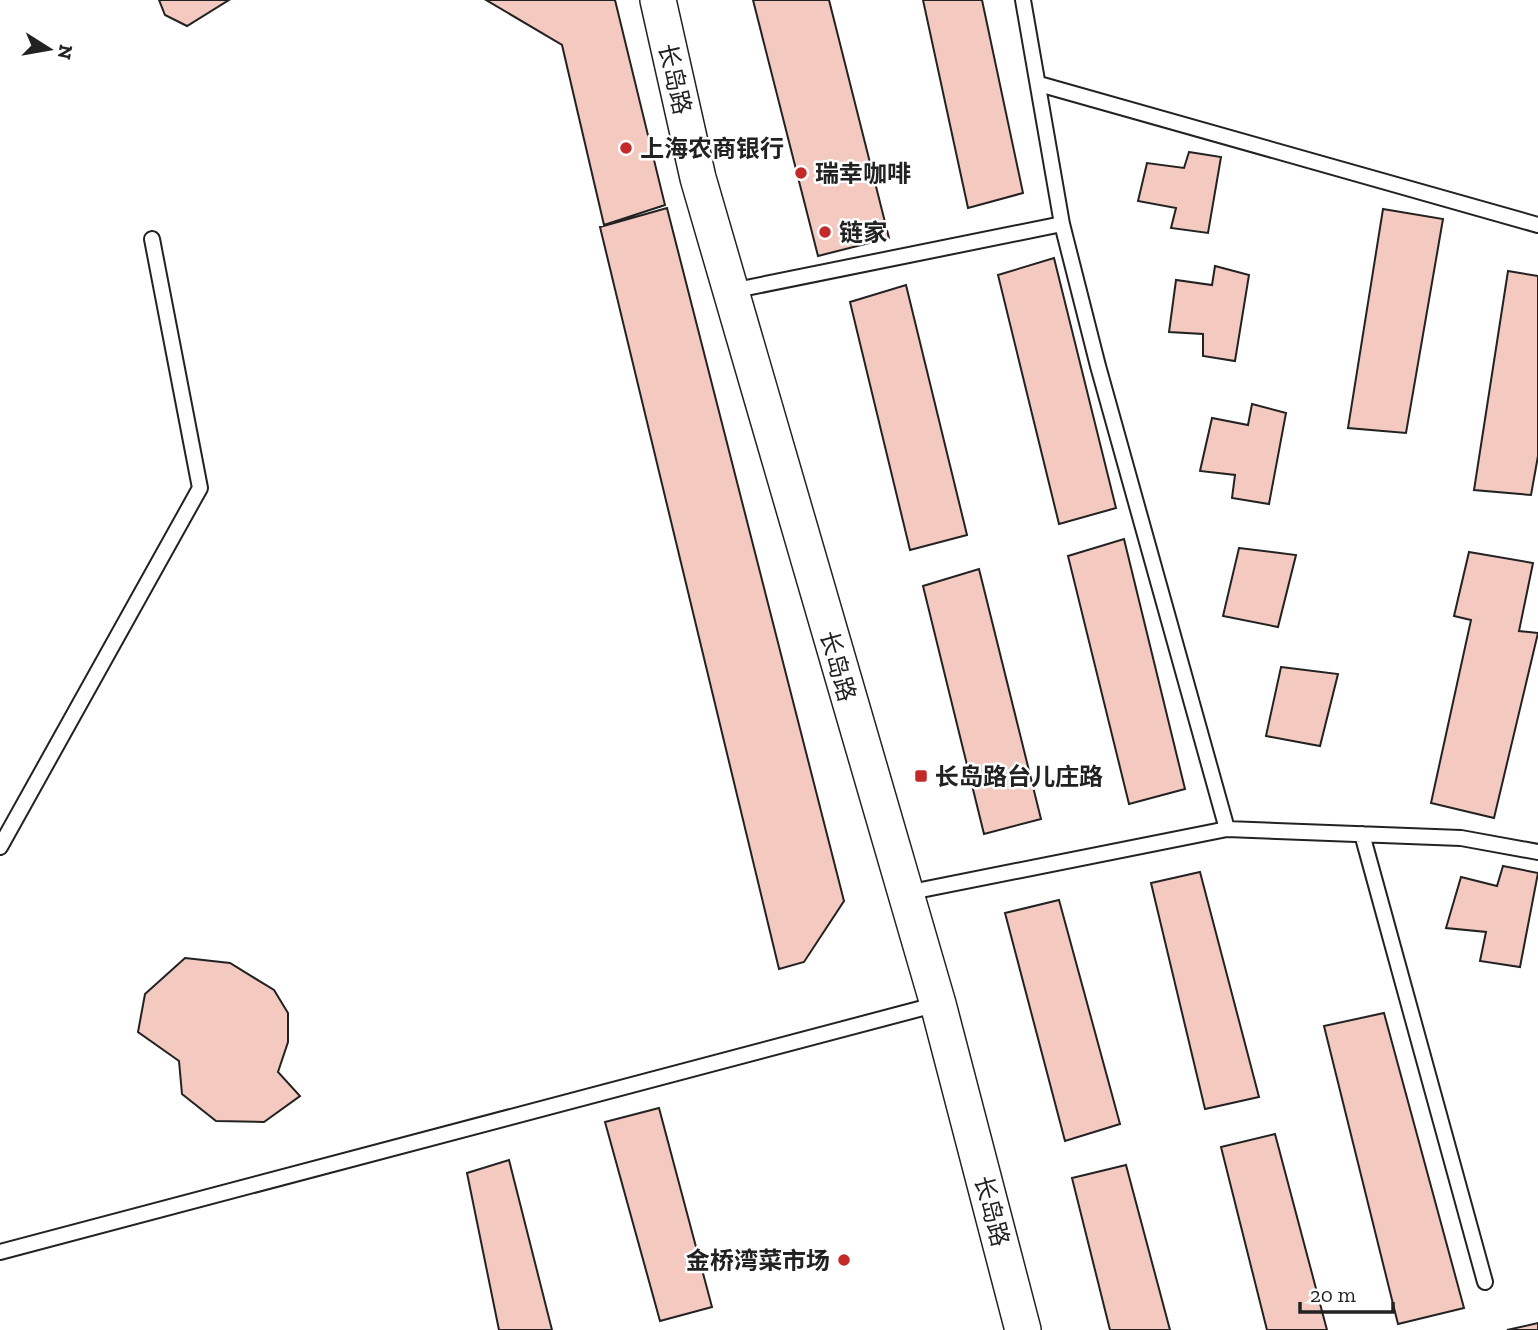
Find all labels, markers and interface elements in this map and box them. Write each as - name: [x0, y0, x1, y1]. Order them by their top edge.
- north arrow: [14, 14, 84, 84]
- street label: 长岛路: [653, 41, 697, 117]
- text: N: [53, 43, 78, 61]
- place label: 上海农商银行: [640, 134, 784, 163]
- marker: 上海农商银行: [618, 140, 634, 156]
- place label: 瑞幸咖啡: [815, 159, 911, 188]
- marker: 瑞幸咖啡: [793, 165, 809, 181]
- place label: 链家: [839, 218, 887, 247]
- marker: 链家: [817, 224, 833, 240]
- street label: 长岛路: [814, 627, 862, 705]
- place label: 长岛路台儿庄路: [935, 762, 1103, 791]
- marker: 长岛路台儿庄路: [913, 768, 929, 784]
- street label: 长岛路: [969, 1172, 1015, 1250]
- place label: 金桥湾菜市场: [686, 1246, 830, 1275]
- marker: 金桥湾菜市场: [836, 1252, 852, 1268]
- scale bar: [1300, 1270, 1393, 1314]
- text: 20 m: [1310, 1282, 1356, 1307]

